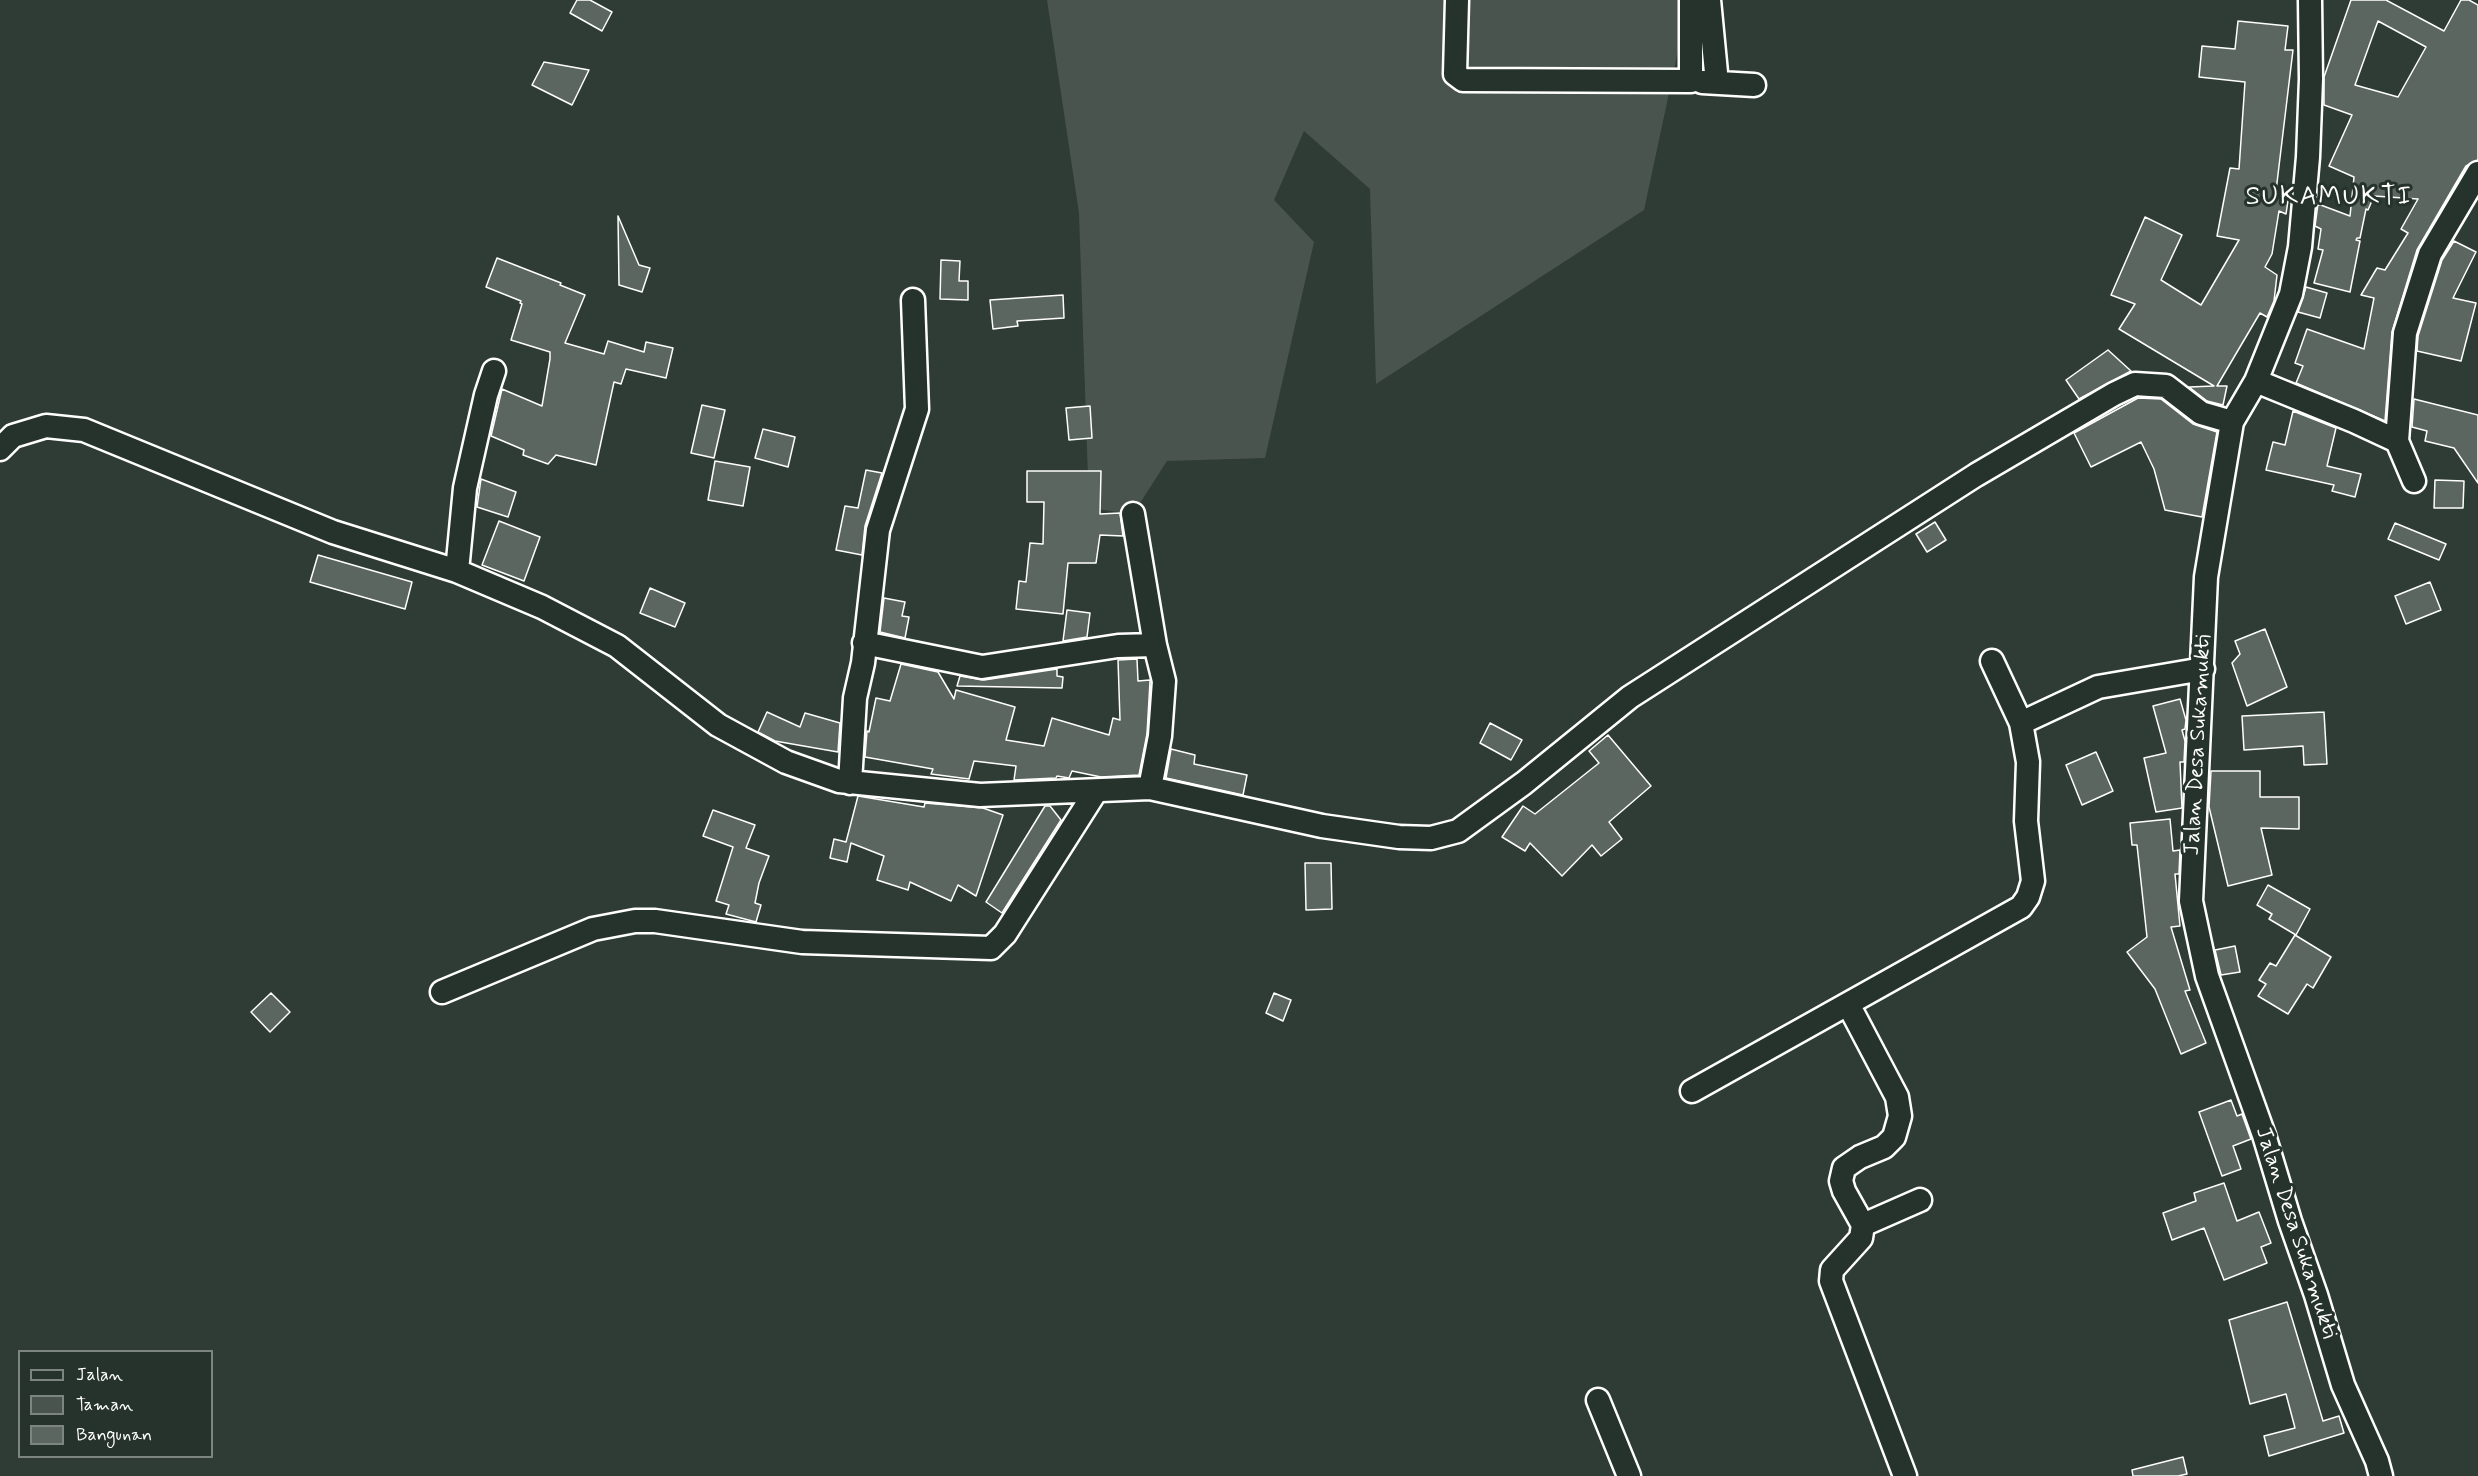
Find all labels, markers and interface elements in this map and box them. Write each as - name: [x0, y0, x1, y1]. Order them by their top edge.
- district label: SUKAMUKTI: [2246, 183, 2412, 215]
- street label: Jalan Desa Sukamukti: [2180, 634, 2218, 856]
- street label: Jalan Desa Sukamukti: [2248, 1124, 2342, 1342]
- legend: [18, 1350, 213, 1458]
- text: Jalan: [76, 1363, 123, 1387]
- text: Taman: [76, 1393, 133, 1417]
- text: Bangunan: [76, 1423, 152, 1447]

